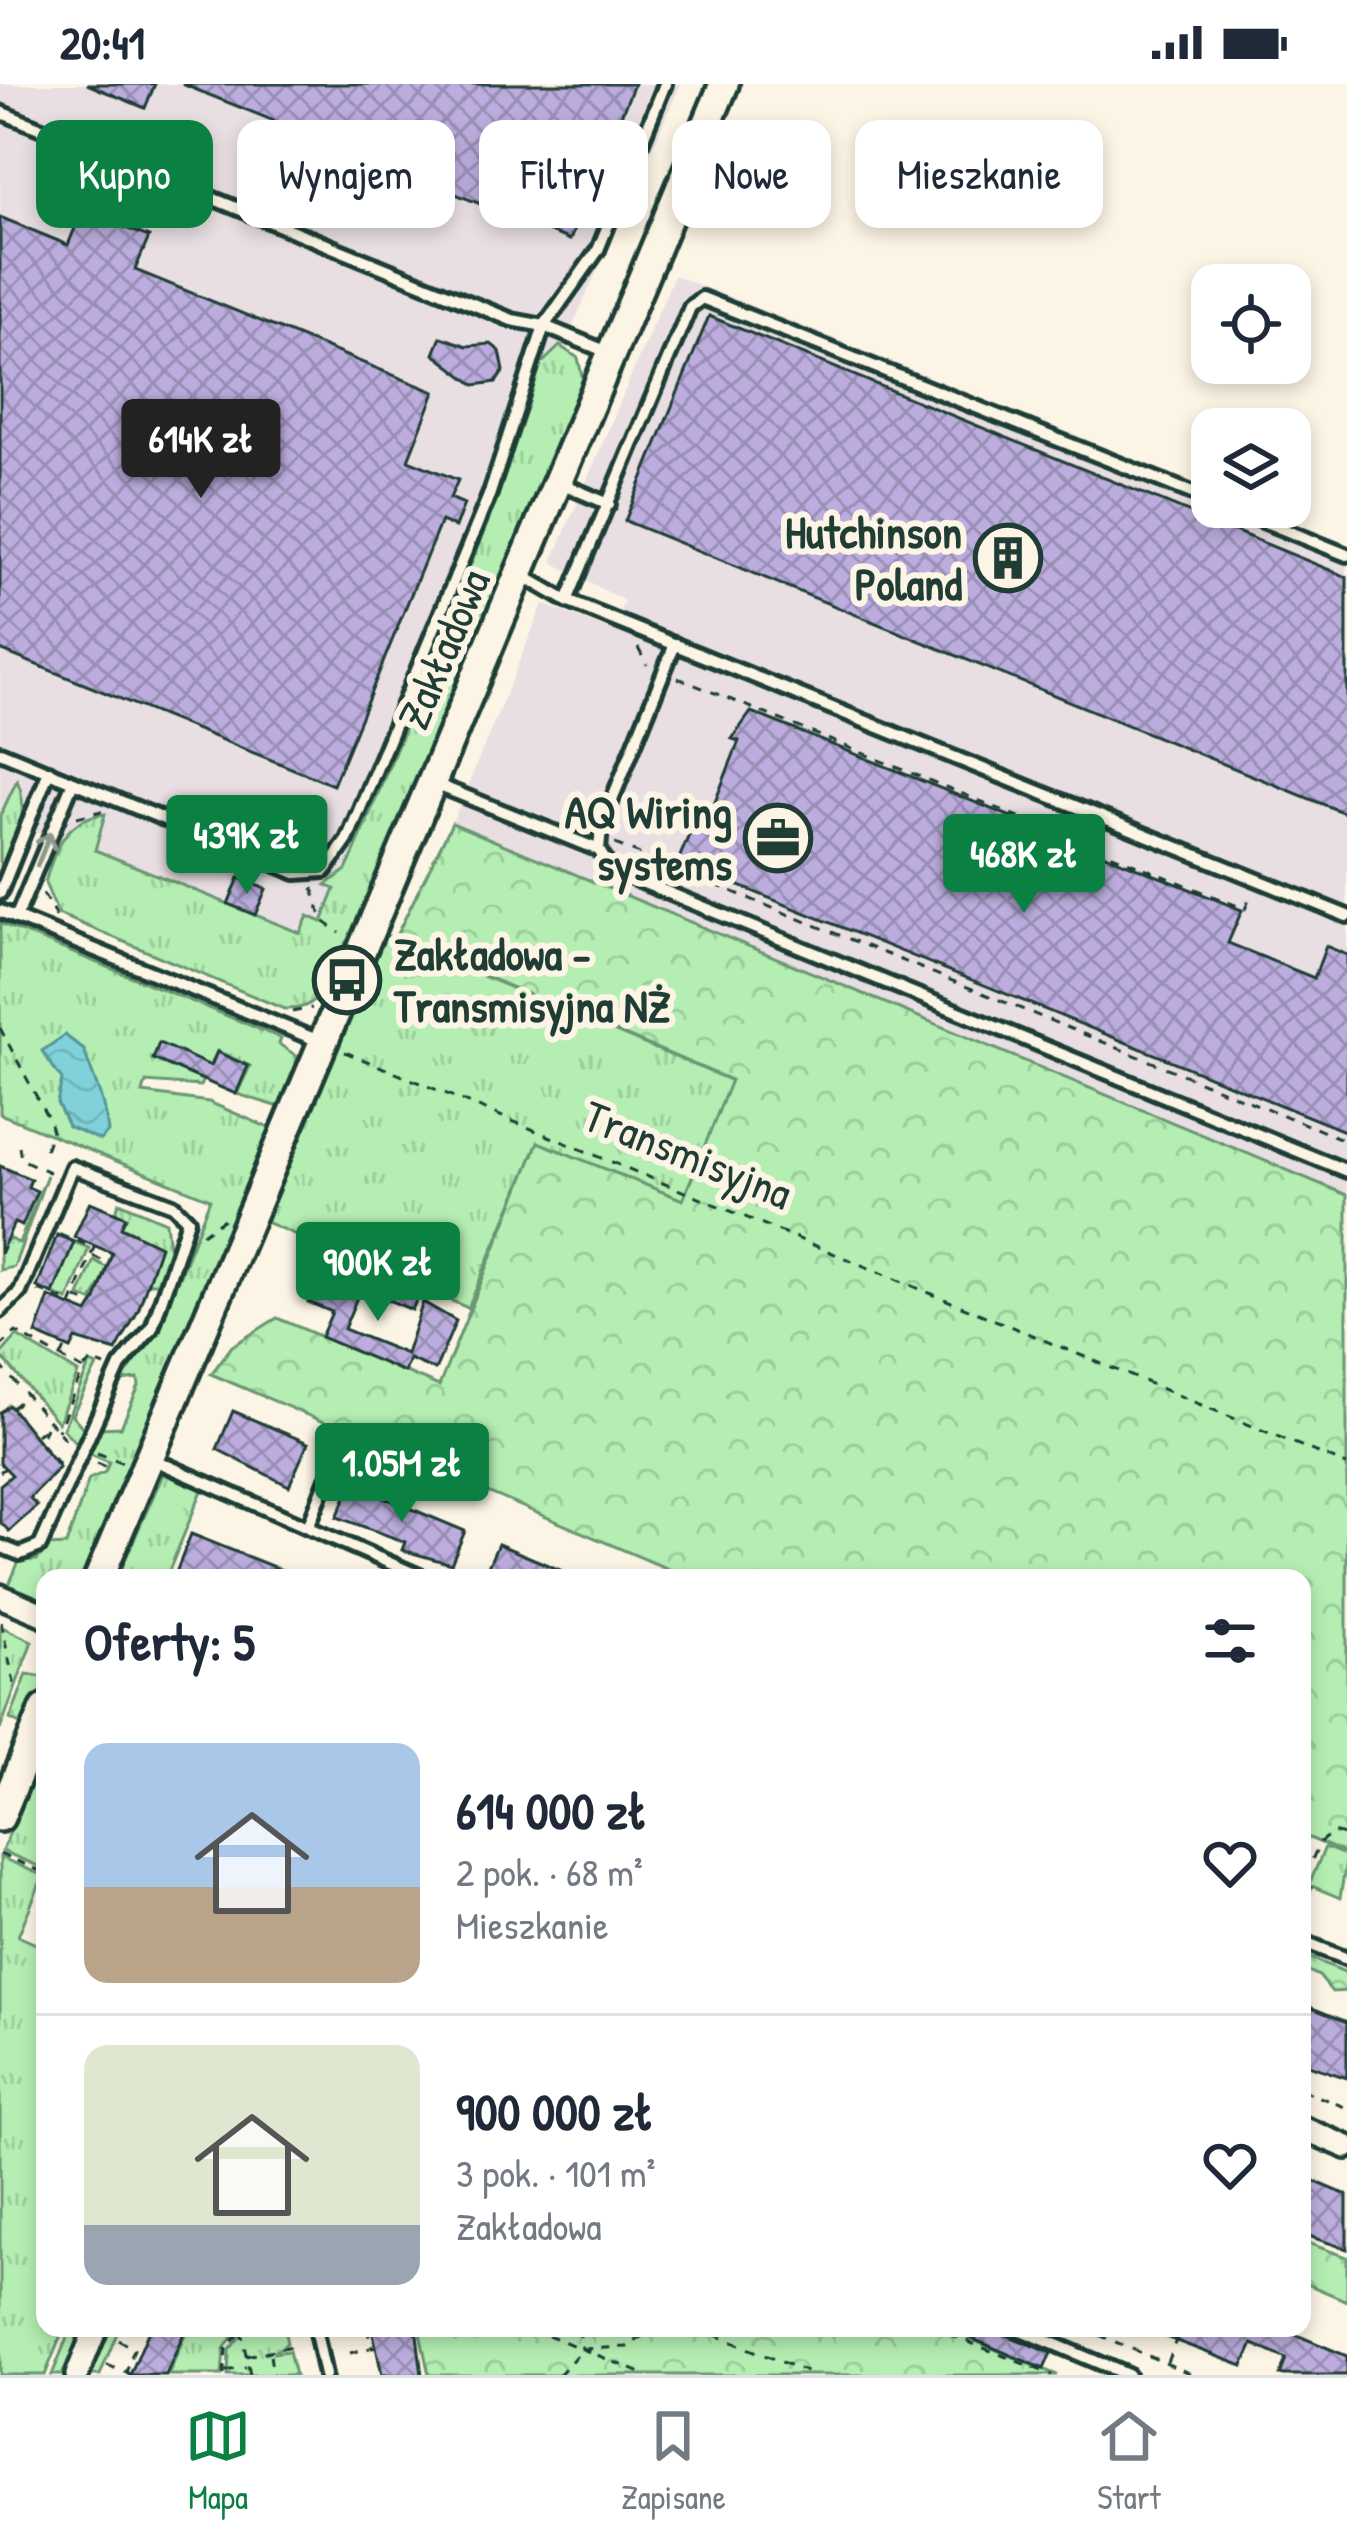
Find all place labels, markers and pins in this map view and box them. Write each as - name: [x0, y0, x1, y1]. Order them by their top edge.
- pin: 614K zł: [90, 399, 312, 501]
- place label: Hutchinson Poland: [785, 501, 962, 614]
- building icon: Hutchinson Poland: [973, 523, 1043, 593]
- place label: AQ Wiring systems: [565, 781, 732, 895]
- pin: 439K zł: [136, 795, 358, 897]
- office icon: AQ Wiring systems: [743, 803, 813, 873]
- pin: 468K zł: [913, 814, 1135, 916]
- place label: Zakładowa - Transmisyjna NŻ: [393, 923, 671, 1037]
- bus stop icon: Zakładowa - Transmisyjna NŻ: [312, 945, 382, 1015]
- pin: 900K zł: [267, 1222, 489, 1324]
- pin: 1.05M zł: [278, 1423, 526, 1525]

